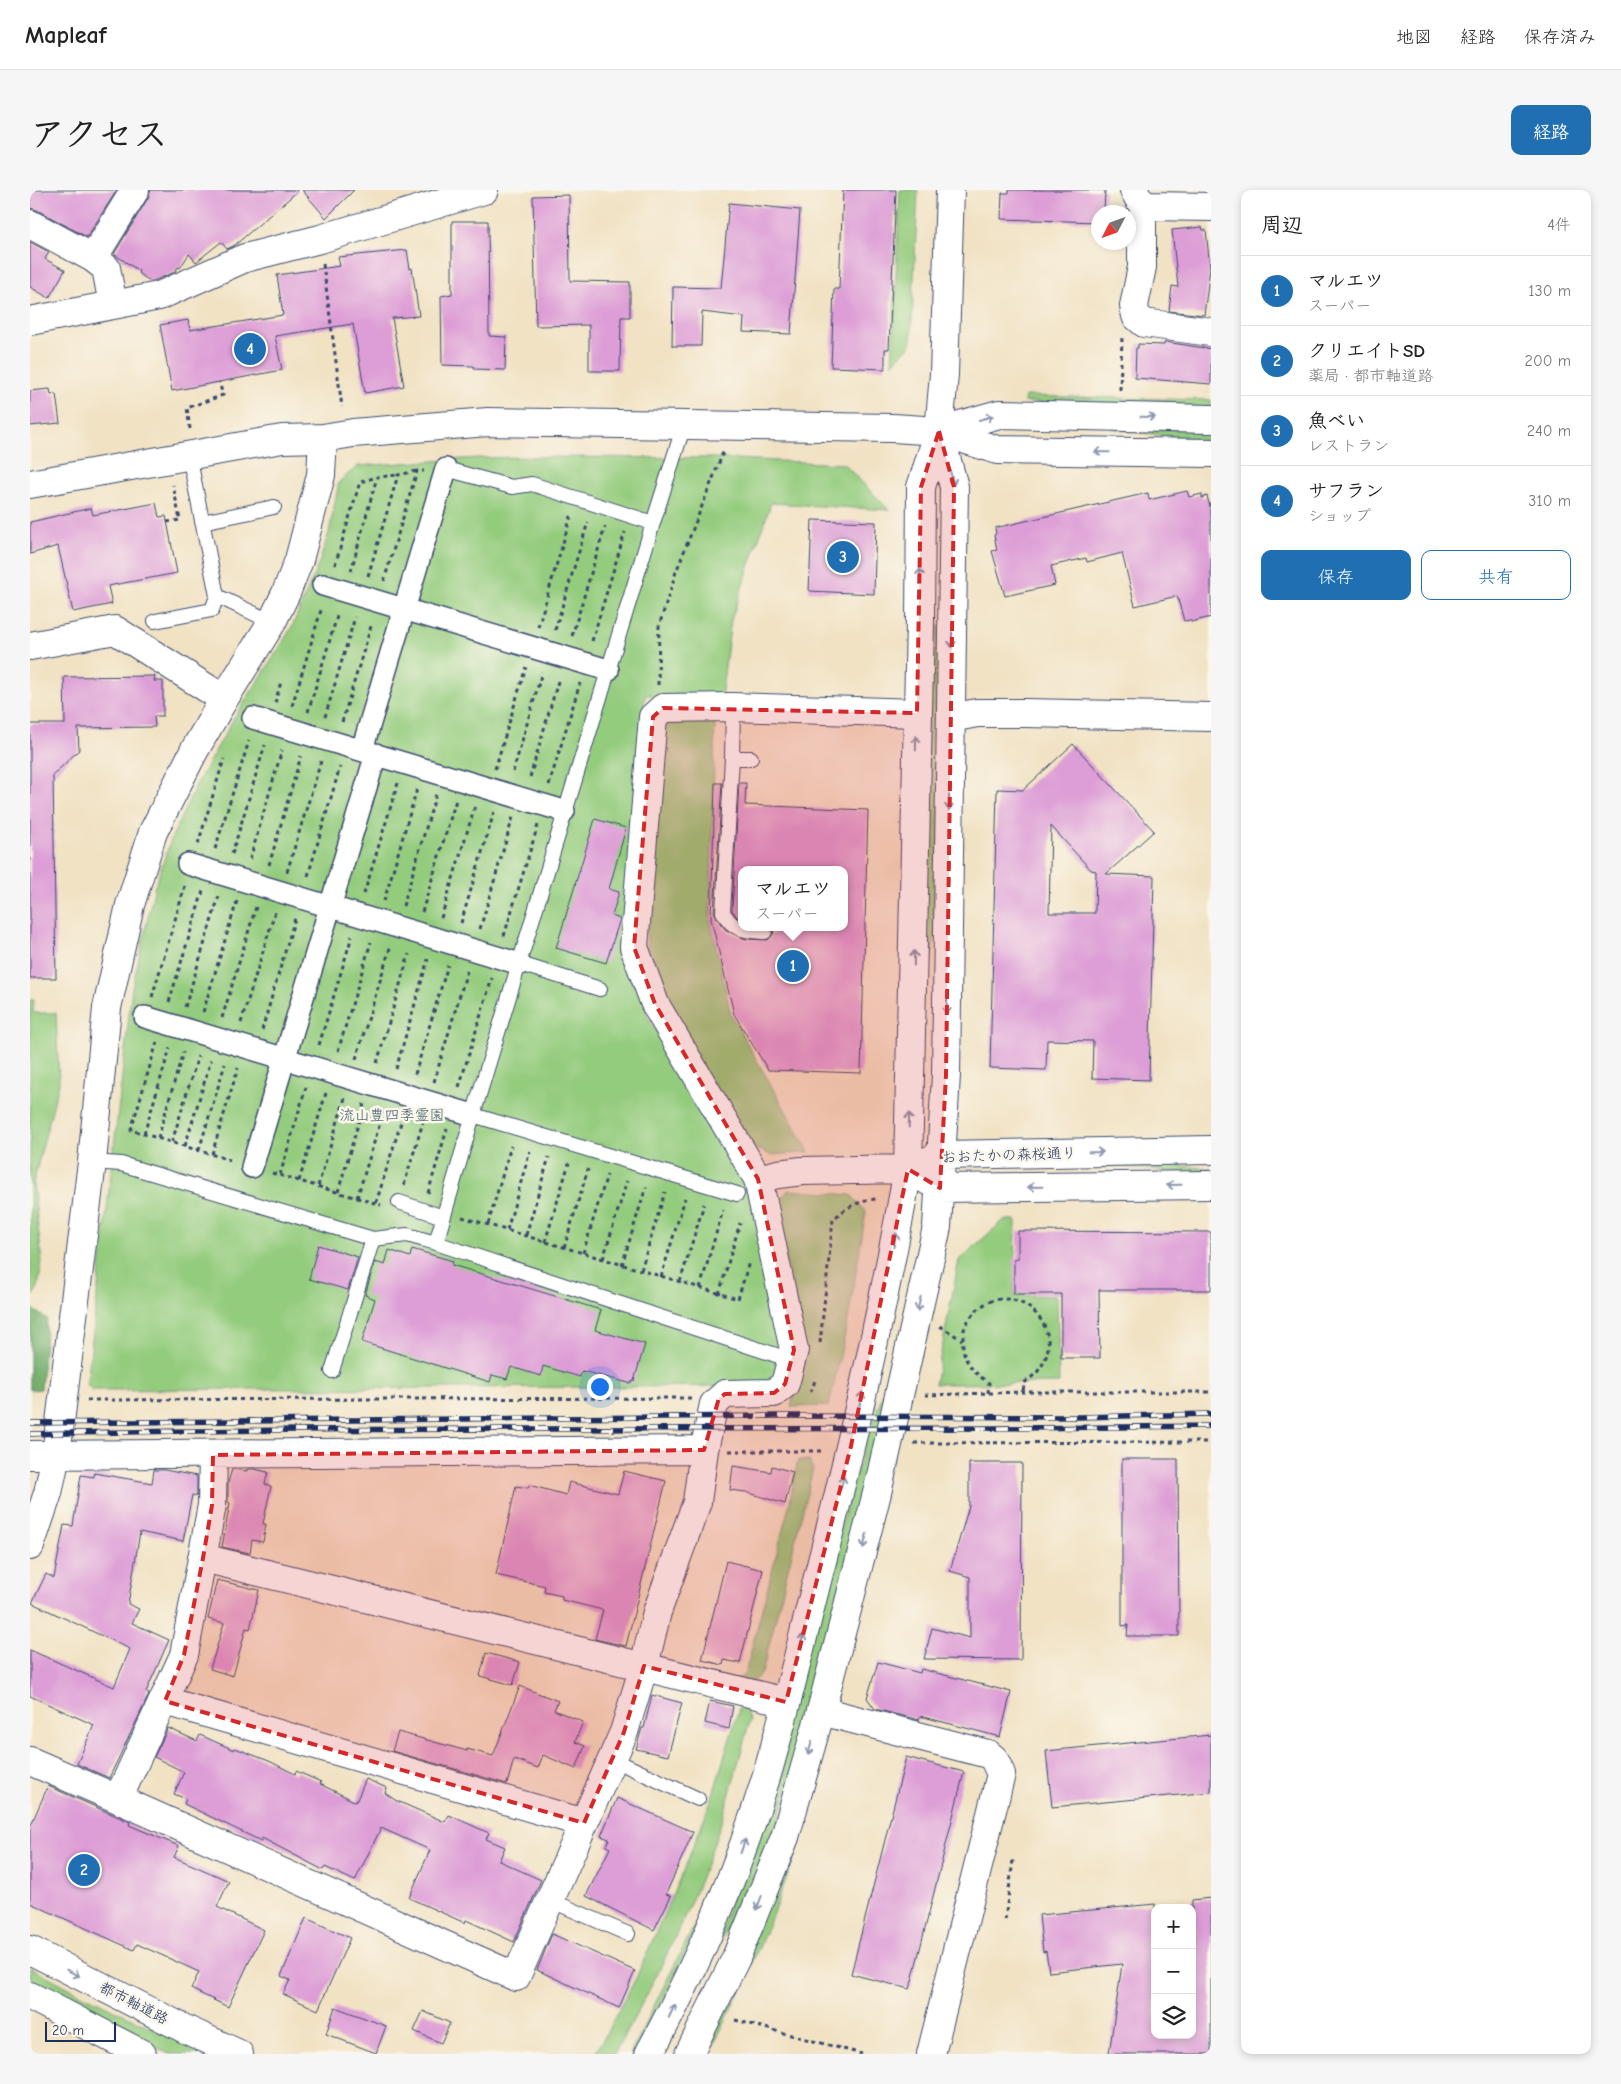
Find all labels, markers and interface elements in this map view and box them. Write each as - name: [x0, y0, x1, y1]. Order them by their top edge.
- text: Mapleaf: [25, 21, 106, 49]
- text: 地図: [1396, 27, 1432, 48]
- text: 経路: [1460, 27, 1496, 48]
- text: 保存済み: [1524, 27, 1596, 48]
- button: 経路: [1511, 105, 1591, 155]
- text: アクセス: [30, 114, 168, 155]
- north arrow: [1091, 205, 1136, 250]
- text: 周辺: [1261, 213, 1303, 237]
- text: 4件: [1547, 216, 1571, 234]
- text: マルエツ: [1308, 270, 1384, 292]
- text: 1: [1274, 282, 1280, 300]
- text: 130 m: [1528, 282, 1571, 300]
- text: スーパー: [1308, 297, 1371, 315]
- pin: 4: [234, 330, 266, 368]
- text: クリエイトSD: [1308, 340, 1425, 362]
- text: 2: [1273, 352, 1281, 370]
- text: 200 m: [1525, 352, 1571, 370]
- text: 薬局 · 都市軸道路: [1308, 367, 1434, 385]
- text: 魚べい: [1308, 410, 1365, 432]
- one-way arrow: [978, 412, 994, 422]
- one-way arrow: [1140, 413, 1156, 422]
- text: 3: [1273, 422, 1281, 440]
- text: 240 m: [1527, 422, 1571, 440]
- text: レストラン: [1308, 437, 1389, 455]
- one-way arrow: [1094, 447, 1110, 457]
- one-way arrow: [948, 469, 957, 485]
- text: サフラン: [1308, 480, 1384, 502]
- text: 4: [1273, 492, 1281, 510]
- text: 310 m: [1528, 492, 1571, 510]
- text: ショップ: [1308, 507, 1371, 525]
- pin: 3: [827, 538, 859, 576]
- button: 保存: [1261, 550, 1411, 600]
- button: 共有: [1421, 550, 1571, 600]
- one-way arrow: [915, 569, 925, 585]
- one-way arrow: [947, 632, 957, 648]
- one-way arrow: [911, 735, 921, 752]
- one-way arrow: [944, 794, 954, 810]
- popup: [738, 866, 848, 931]
- text: マルエツ: [755, 878, 831, 900]
- text: スーパー: [755, 905, 819, 923]
- pin: 1: [777, 947, 809, 985]
- one-way arrow: [909, 950, 918, 966]
- one-way arrow: [942, 998, 951, 1014]
- park label: 流山豊四季霊園: [339, 1106, 445, 1124]
- one-way arrow: [905, 1113, 914, 1129]
- street label: おおたかの森桜通り: [941, 1144, 1077, 1166]
- one-way arrow: [1088, 1147, 1104, 1157]
- one-way arrow: [1166, 1181, 1182, 1190]
- one-way arrow: [1028, 1182, 1044, 1192]
- one-way arrow: [891, 1232, 900, 1248]
- one-way arrow: [914, 1296, 923, 1312]
- your location: [587, 1374, 613, 1400]
- one-way arrow: [857, 1391, 866, 1407]
- one-way arrow: [837, 1476, 847, 1492]
- one-way arrow: [860, 1532, 869, 1548]
- one-way arrow: [797, 1633, 807, 1649]
- one-way arrow: [805, 1740, 814, 1756]
- one-way arrow: [739, 1838, 748, 1854]
- pin: 2: [68, 1851, 100, 1889]
- one-way arrow: [754, 1894, 763, 1910]
- map controls: [1151, 1904, 1196, 2039]
- button: +: [1151, 1904, 1196, 1949]
- button: −: [1151, 1949, 1196, 1994]
- one-way arrow: [65, 1969, 80, 1978]
- street label: 都市軸道路: [96, 1978, 172, 2028]
- button: layers: [1151, 1994, 1196, 2039]
- one-way arrow: [668, 2004, 677, 2019]
- scale bar: [45, 2019, 116, 2042]
- text: 20 m: [52, 2022, 84, 2039]

